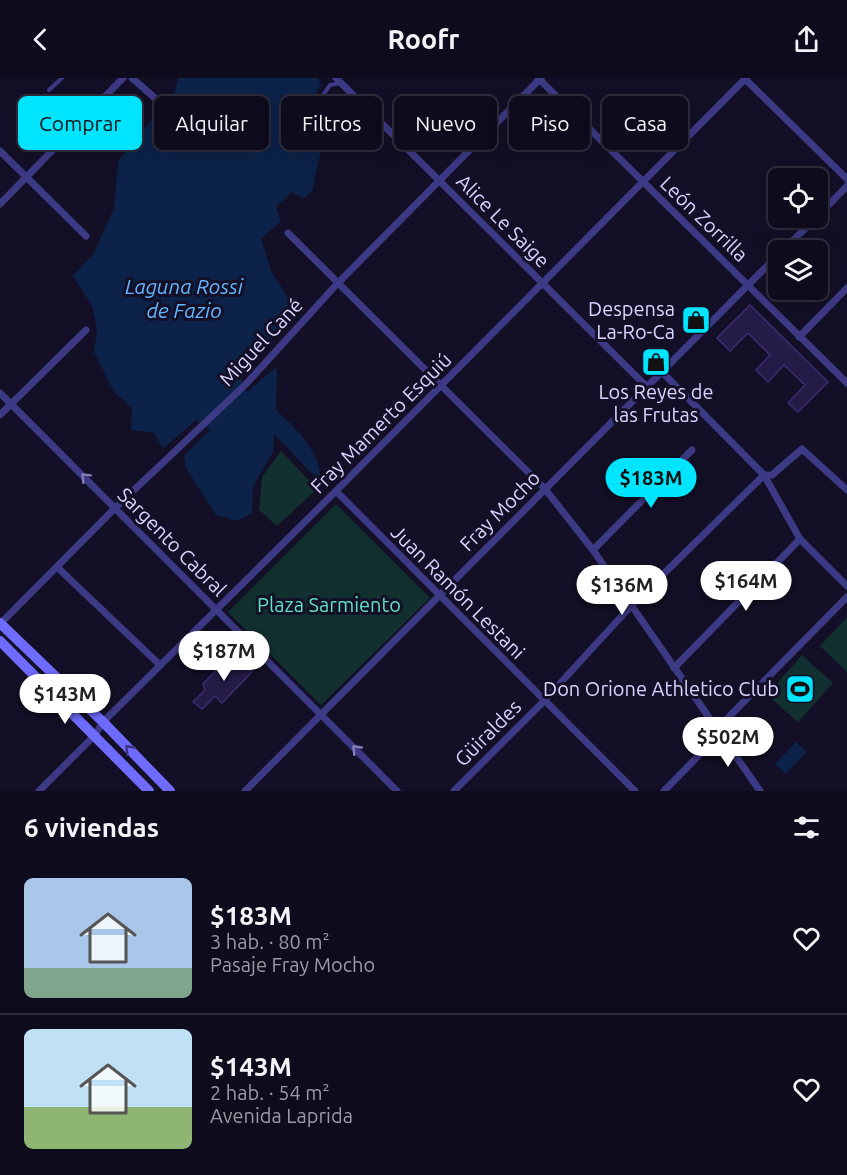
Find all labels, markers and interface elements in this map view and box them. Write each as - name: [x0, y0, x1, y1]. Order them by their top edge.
- icon: back: [24, 23, 57, 56]
- icon: share: [790, 23, 823, 56]
- text: Roofr: [388, 24, 459, 54]
- chip: Comprar: [18, 96, 142, 150]
- chip: Alquilar: [154, 96, 269, 150]
- chip: Filtros: [281, 96, 382, 150]
- chip: Nuevo: [394, 96, 497, 150]
- chip: Piso: [509, 96, 590, 150]
- chip: Casa: [602, 96, 688, 150]
- map controls: [768, 168, 828, 300]
- button: locate: [768, 168, 828, 228]
- street label: Alice Le Saige: [452, 169, 555, 272]
- street label: León Zorrilla: [656, 171, 753, 266]
- button: layers: [768, 240, 828, 300]
- water label: Laguna Rossi de Fazio: [125, 274, 244, 322]
- street label: Miguel Cané: [214, 293, 307, 390]
- place label: Despensa La-Ro-Ca: [588, 297, 675, 343]
- shop icon: Despensa La-Ro-Ca: [680, 304, 712, 336]
- shop icon: Los Reyes de las Frutas: [640, 346, 672, 378]
- street label: Fray Mamerto Esquiú: [306, 348, 456, 498]
- place label: Los Reyes de las Frutas: [598, 380, 714, 426]
- pin: $183M: [609, 458, 693, 509]
- street label: Fray Mocho: [455, 466, 544, 555]
- text: $183M: [620, 466, 682, 489]
- one-way arrow: [81, 474, 92, 485]
- street label: Sargento Cabral: [113, 483, 231, 601]
- street label: Juan Ramón Lestani: [387, 520, 530, 663]
- pin: $164M: [704, 561, 788, 612]
- pin: $136M: [580, 565, 664, 616]
- text: $164M: [715, 569, 777, 592]
- text: $136M: [591, 573, 653, 596]
- park label: Plaza Sarmiento: [257, 593, 401, 616]
- pin: $187M: [182, 631, 266, 682]
- text: $187M: [193, 639, 255, 662]
- sports icon: Don Orione Athletico Club: [784, 673, 816, 705]
- pin: $143M: [23, 674, 107, 725]
- place label: Don Orione Athletico Club: [543, 677, 779, 700]
- text: $143M: [34, 682, 96, 705]
- street label: Güiraldes: [450, 695, 525, 770]
- pin: $502M: [686, 717, 770, 768]
- text: $502M: [697, 725, 759, 748]
- one-way arrow: [126, 745, 137, 756]
- one-way arrow: [353, 745, 364, 756]
- icon: filters: [790, 811, 823, 844]
- text: 6 viviendas: [24, 813, 159, 842]
- text: $183M: [210, 901, 292, 930]
- icon: home: [72, 902, 144, 974]
- icon: heart: [790, 922, 823, 955]
- text: 3 hab. · 80 m²: [210, 930, 330, 953]
- text: Pasaje Fray Mocho: [210, 953, 375, 976]
- text: $143M: [210, 1052, 292, 1081]
- icon: home: [72, 1053, 144, 1125]
- icon: heart: [790, 1073, 823, 1106]
- text: 2 hab. · 54 m²: [210, 1081, 330, 1104]
- text: Avenida Laprida: [210, 1104, 353, 1127]

